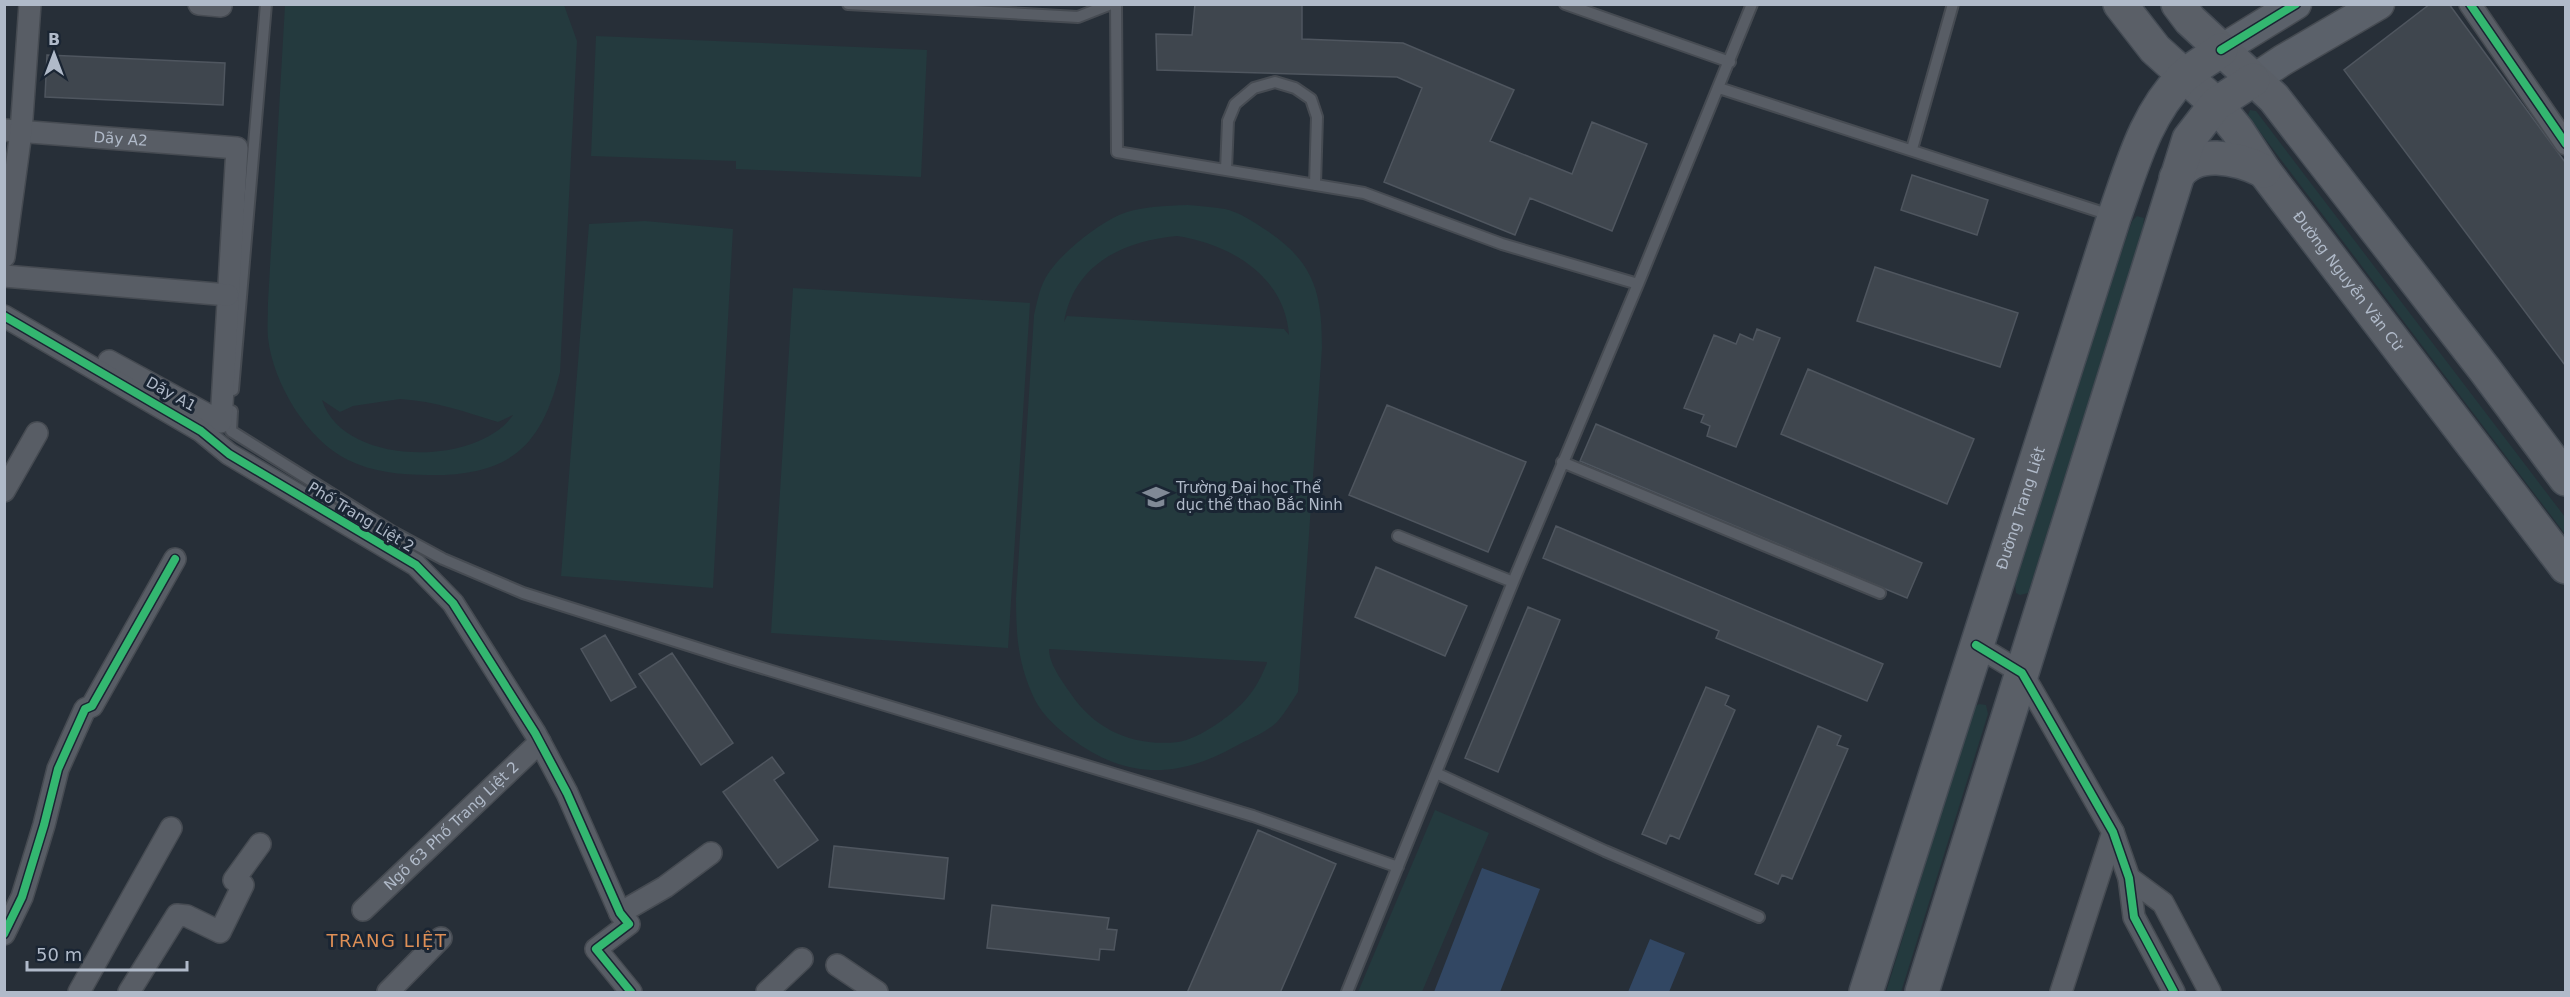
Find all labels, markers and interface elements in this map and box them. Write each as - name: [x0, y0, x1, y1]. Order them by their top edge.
- north arrow: [24, 24, 84, 84]
- text: B: [48, 30, 60, 49]
- street label: Dãy A2: [93, 128, 148, 150]
- street label: Đường Nguyễn Văn Cừ: [2289, 208, 2408, 355]
- street label: Dãy A1: [143, 373, 199, 415]
- street label: Đường Trang Liệt: [1993, 444, 2049, 572]
- street label: Phố Trang Liệt 2: [305, 478, 417, 556]
- place label: Trường Đại học Thể dục thể thao Bắc Ninh: [1175, 479, 1343, 514]
- school or university icon: Trường Đại học Thể dục thể thao Bắc Ninh: [1141, 482, 1171, 512]
- street label: Ngõ 63 Phố Trang Liệt 2: [380, 758, 523, 894]
- district label: TRANG LIỆT: [326, 930, 447, 951]
- scale bar: [27, 934, 188, 972]
- text: 50 m: [36, 944, 82, 965]

